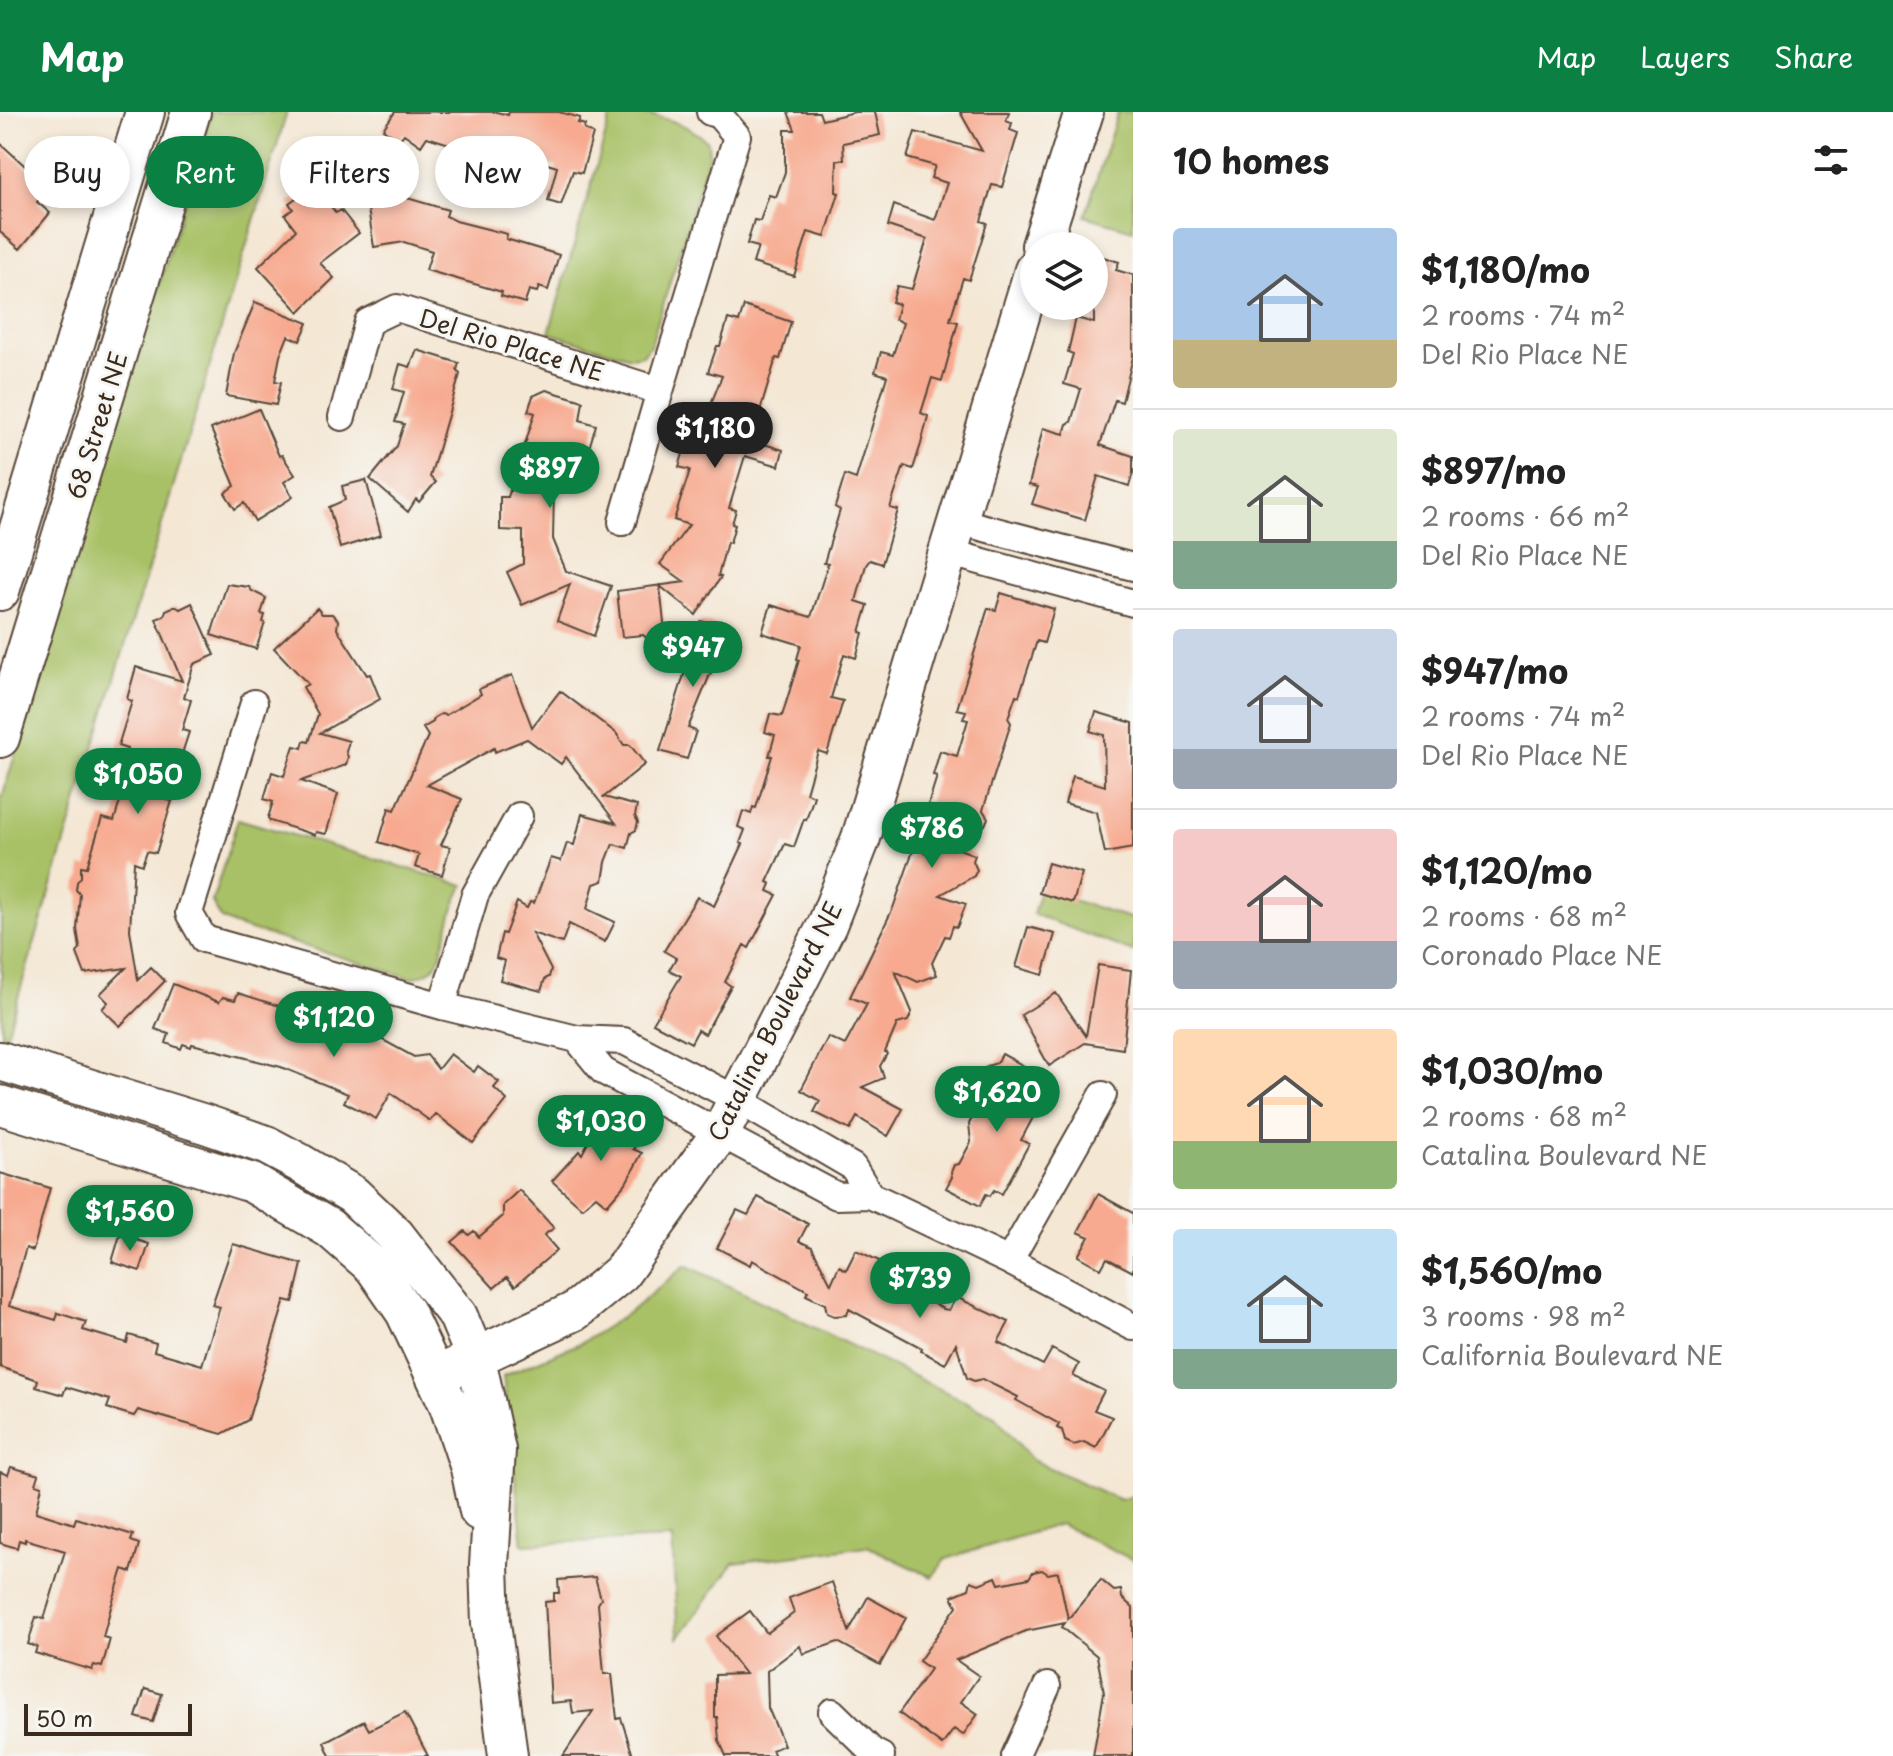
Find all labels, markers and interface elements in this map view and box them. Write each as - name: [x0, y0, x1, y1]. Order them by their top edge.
- text: Map: [40, 28, 124, 85]
- text: Map: [1536, 35, 1596, 78]
- text: Layers: [1640, 35, 1730, 78]
- text: Share: [1774, 35, 1853, 78]
- text: 10 homes: [1173, 134, 1329, 186]
- chip: Buy: [24, 136, 130, 208]
- chip: Rent: [146, 136, 264, 208]
- chip: Filters: [280, 136, 419, 208]
- chip: New: [435, 136, 549, 208]
- icon: filters: [1809, 138, 1853, 182]
- map controls: [1020, 232, 1108, 320]
- button: layers: [1020, 232, 1108, 320]
- text: $1,180/mo: [1421, 243, 1590, 295]
- icon: home: [1237, 260, 1333, 356]
- text: 2 rooms · 74 m²: [1421, 295, 1625, 334]
- street label: Del Rio Place NE: [415, 299, 609, 389]
- text: Del Rio Place NE: [1421, 334, 1629, 373]
- street label: 68 Street NE: [57, 347, 135, 503]
- pin: $1,180: [650, 402, 780, 470]
- text: $1,180: [675, 408, 755, 447]
- pin: $897: [503, 442, 597, 510]
- text: $897/mo: [1421, 444, 1566, 496]
- text: $897: [518, 448, 582, 487]
- icon: home: [1237, 461, 1333, 557]
- text: 2 rooms · 66 m²: [1421, 496, 1630, 535]
- text: Del Rio Place NE: [1421, 535, 1629, 574]
- pin: $947: [646, 621, 740, 689]
- text: $947: [661, 627, 725, 666]
- text: $947/mo: [1421, 644, 1568, 696]
- icon: home: [1237, 661, 1333, 757]
- text: 2 rooms · 74 m²: [1421, 696, 1625, 735]
- text: Del Rio Place NE: [1421, 735, 1629, 774]
- pin: $1,050: [73, 748, 203, 816]
- text: $1,050: [93, 754, 183, 793]
- pin: $786: [885, 802, 979, 870]
- text: $786: [900, 808, 964, 847]
- text: $1,120/mo: [1421, 844, 1592, 896]
- icon: home: [1237, 861, 1333, 957]
- street label: Catalina Boulevard NE: [698, 895, 850, 1147]
- text: 2 rooms · 68 m²: [1421, 896, 1627, 935]
- text: Coronado Place NE: [1421, 935, 1663, 974]
- pin: $1,120: [269, 991, 399, 1059]
- text: $1,120: [293, 997, 375, 1036]
- text: $1,030/mo: [1421, 1044, 1603, 1096]
- icon: home: [1237, 1061, 1333, 1157]
- pin: $1,620: [932, 1066, 1062, 1134]
- text: $1,620: [953, 1072, 1041, 1111]
- pin: $1,030: [536, 1095, 666, 1163]
- text: 2 rooms · 68 m²: [1421, 1096, 1627, 1135]
- text: $1,030: [556, 1101, 646, 1140]
- text: Catalina Boulevard NE: [1421, 1135, 1708, 1174]
- pin: $1,560: [65, 1185, 195, 1253]
- text: $1,560: [85, 1191, 175, 1230]
- text: $1,560/mo: [1421, 1244, 1602, 1296]
- pin: $739: [873, 1252, 967, 1320]
- text: $739: [888, 1258, 952, 1297]
- icon: home: [1237, 1261, 1333, 1357]
- text: 3 rooms · 98 m²: [1421, 1296, 1626, 1335]
- text: California Boulevard NE: [1421, 1335, 1723, 1374]
- scale bar: [24, 1700, 192, 1736]
- text: 50 m: [36, 1701, 93, 1734]

